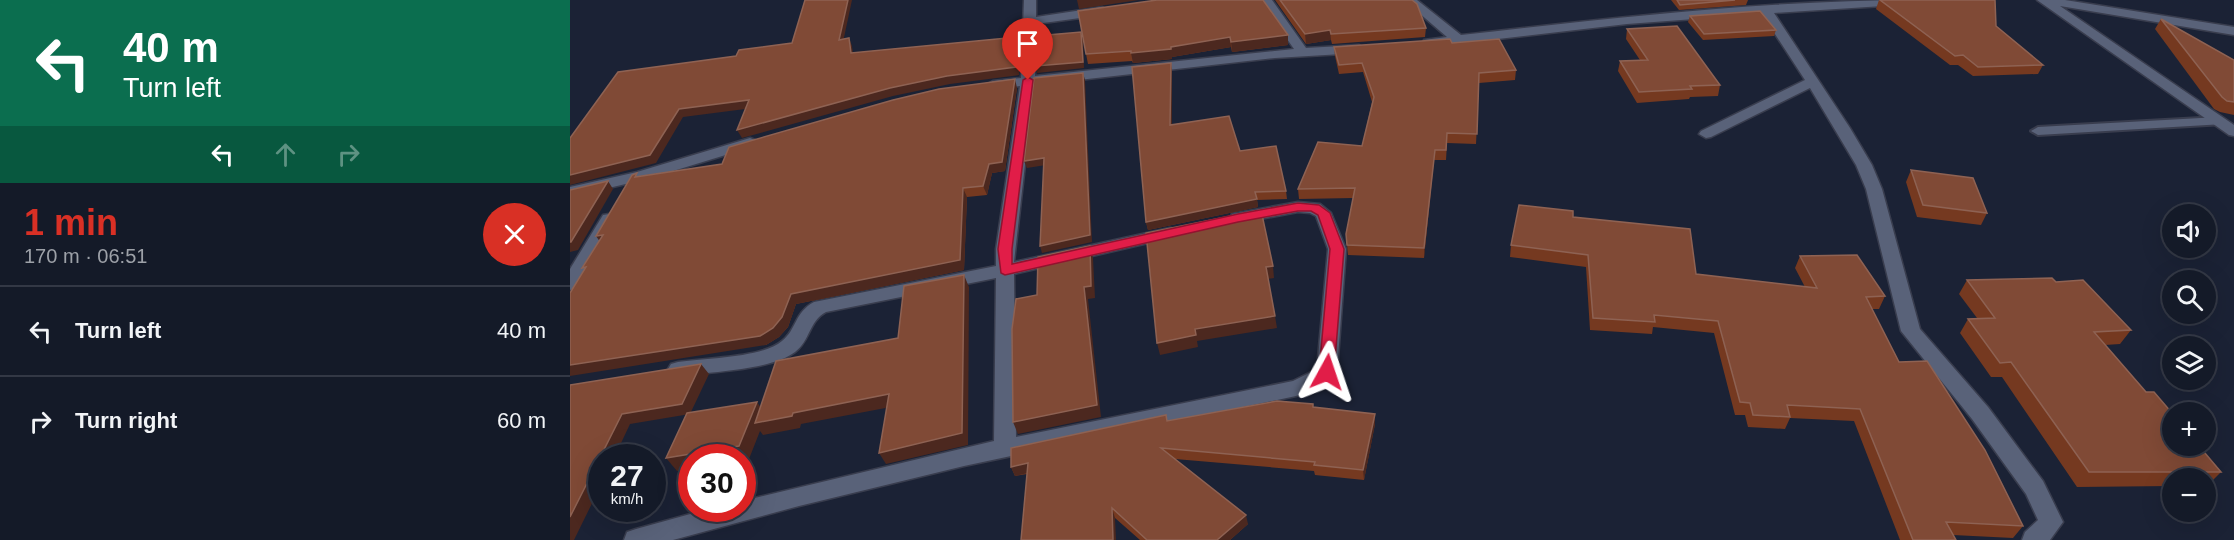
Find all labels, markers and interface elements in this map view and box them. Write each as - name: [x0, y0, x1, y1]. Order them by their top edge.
- pin: [1002, 18, 1053, 80]
- icon: left: [24, 24, 102, 102]
- text: 40 m: [123, 24, 219, 71]
- icon: arrive: [1011, 27, 1044, 60]
- text: Turn left: [123, 73, 221, 103]
- icon: left: [206, 138, 239, 171]
- icon: ahead: [269, 138, 302, 171]
- icon: right: [332, 138, 365, 171]
- text: 1 min: [24, 202, 118, 243]
- button: close: [483, 203, 546, 266]
- map controls: [2162, 204, 2216, 522]
- button: sound: [2162, 204, 2216, 258]
- text: 170 m · 06:51: [24, 245, 147, 267]
- button: search: [2162, 270, 2216, 324]
- icon: left: [24, 315, 57, 348]
- text: Turn left: [75, 318, 161, 343]
- text: 40 m: [497, 318, 546, 343]
- button: layers: [2162, 336, 2216, 390]
- position arrow: [1295, 340, 1359, 404]
- button: +: [2162, 402, 2216, 456]
- icon: right: [24, 405, 57, 438]
- text: Turn right: [75, 408, 177, 433]
- text: 60 m: [497, 408, 546, 433]
- speed limit sign: 30: [678, 444, 756, 522]
- text: 27: [610, 459, 644, 492]
- button: −: [2162, 468, 2216, 522]
- text: km/h: [611, 490, 643, 507]

